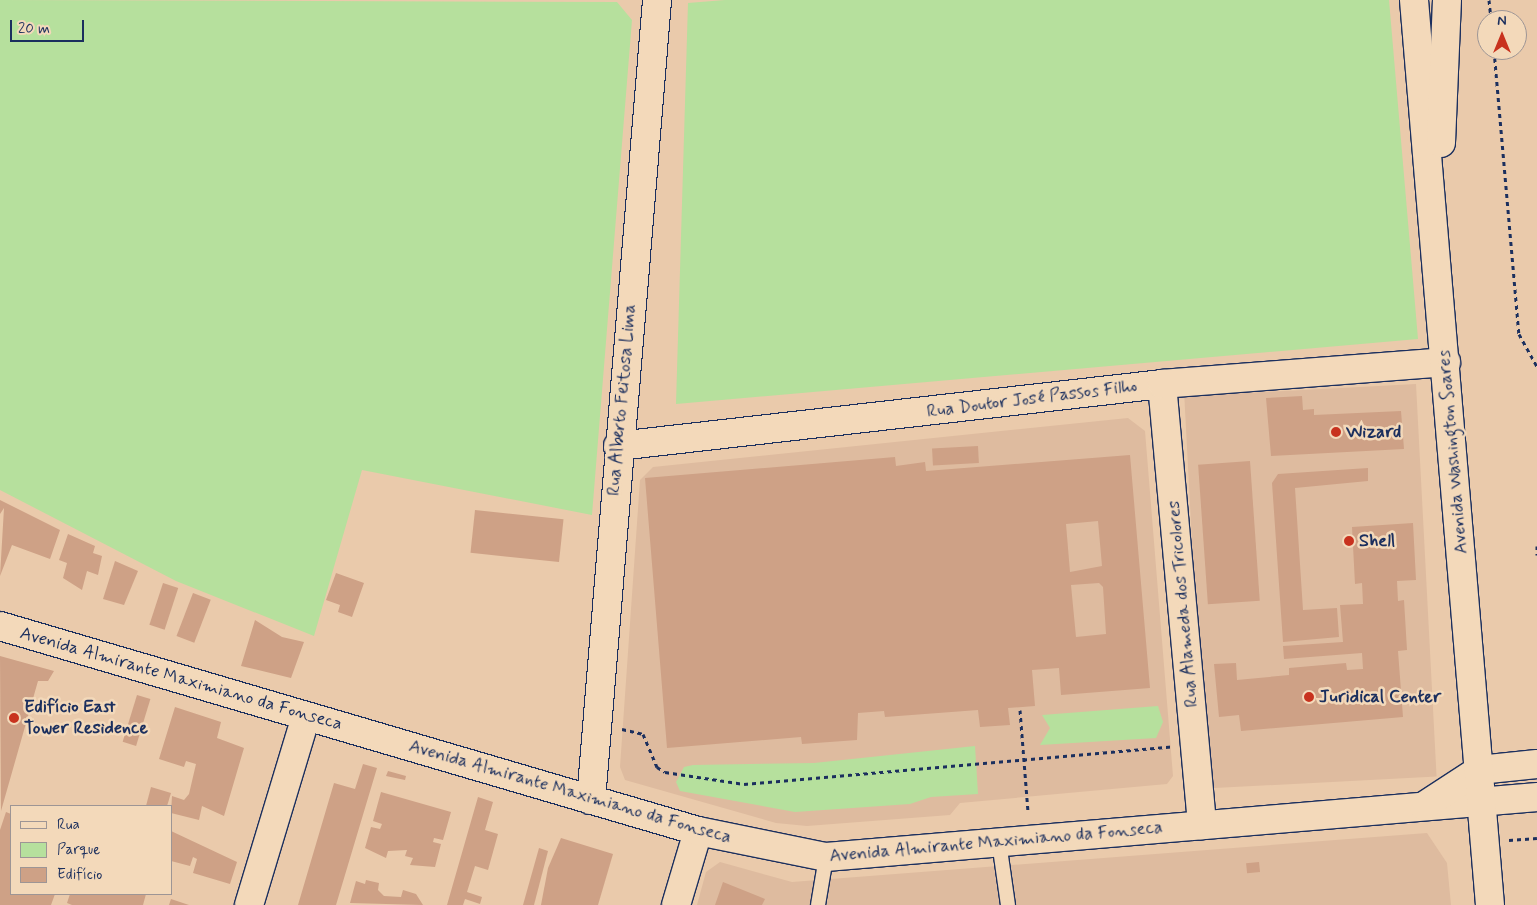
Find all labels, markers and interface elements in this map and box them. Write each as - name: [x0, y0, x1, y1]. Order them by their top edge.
- scale bar: [12, 10, 86, 42]
- north arrow: [1477, 10, 1527, 60]
- text: N: [1497, 12, 1507, 30]
- text: 20 m: [18, 19, 50, 39]
- street label: Rua Alberto Feitosa Lima: [603, 302, 641, 498]
- street label: Avenida Washington Soares: [1433, 349, 1473, 555]
- street label: Rua Doutor José Passos Filho: [926, 375, 1138, 423]
- place label: Wizard: [1346, 421, 1401, 443]
- marker: Wizard: [1330, 426, 1342, 438]
- street label: Rua Alameda dos Tricolores: [1163, 502, 1203, 706]
- place label: Shell: [1359, 530, 1395, 552]
- marker: Shell: [1343, 535, 1355, 547]
- street label: Avenida Almirante Maximiano da Fonseca: [21, 624, 341, 734]
- place label: Juridical Center: [1319, 686, 1445, 708]
- marker: Juridical Center: [1303, 691, 1315, 703]
- place label: Edifício East Tower Residence: [24, 697, 149, 740]
- marker: Edifício East Tower Residence: [8, 712, 20, 724]
- street label: Avenida Almirante Maximiano da Fonseca: [410, 737, 730, 847]
- legend: [10, 805, 172, 895]
- text: Rua: [57, 815, 80, 835]
- street label: Avenida Almirante Maximiano da Fonseca: [832, 817, 1160, 867]
- text: Parque: [57, 840, 100, 860]
- text: Edifício: [57, 865, 102, 885]

